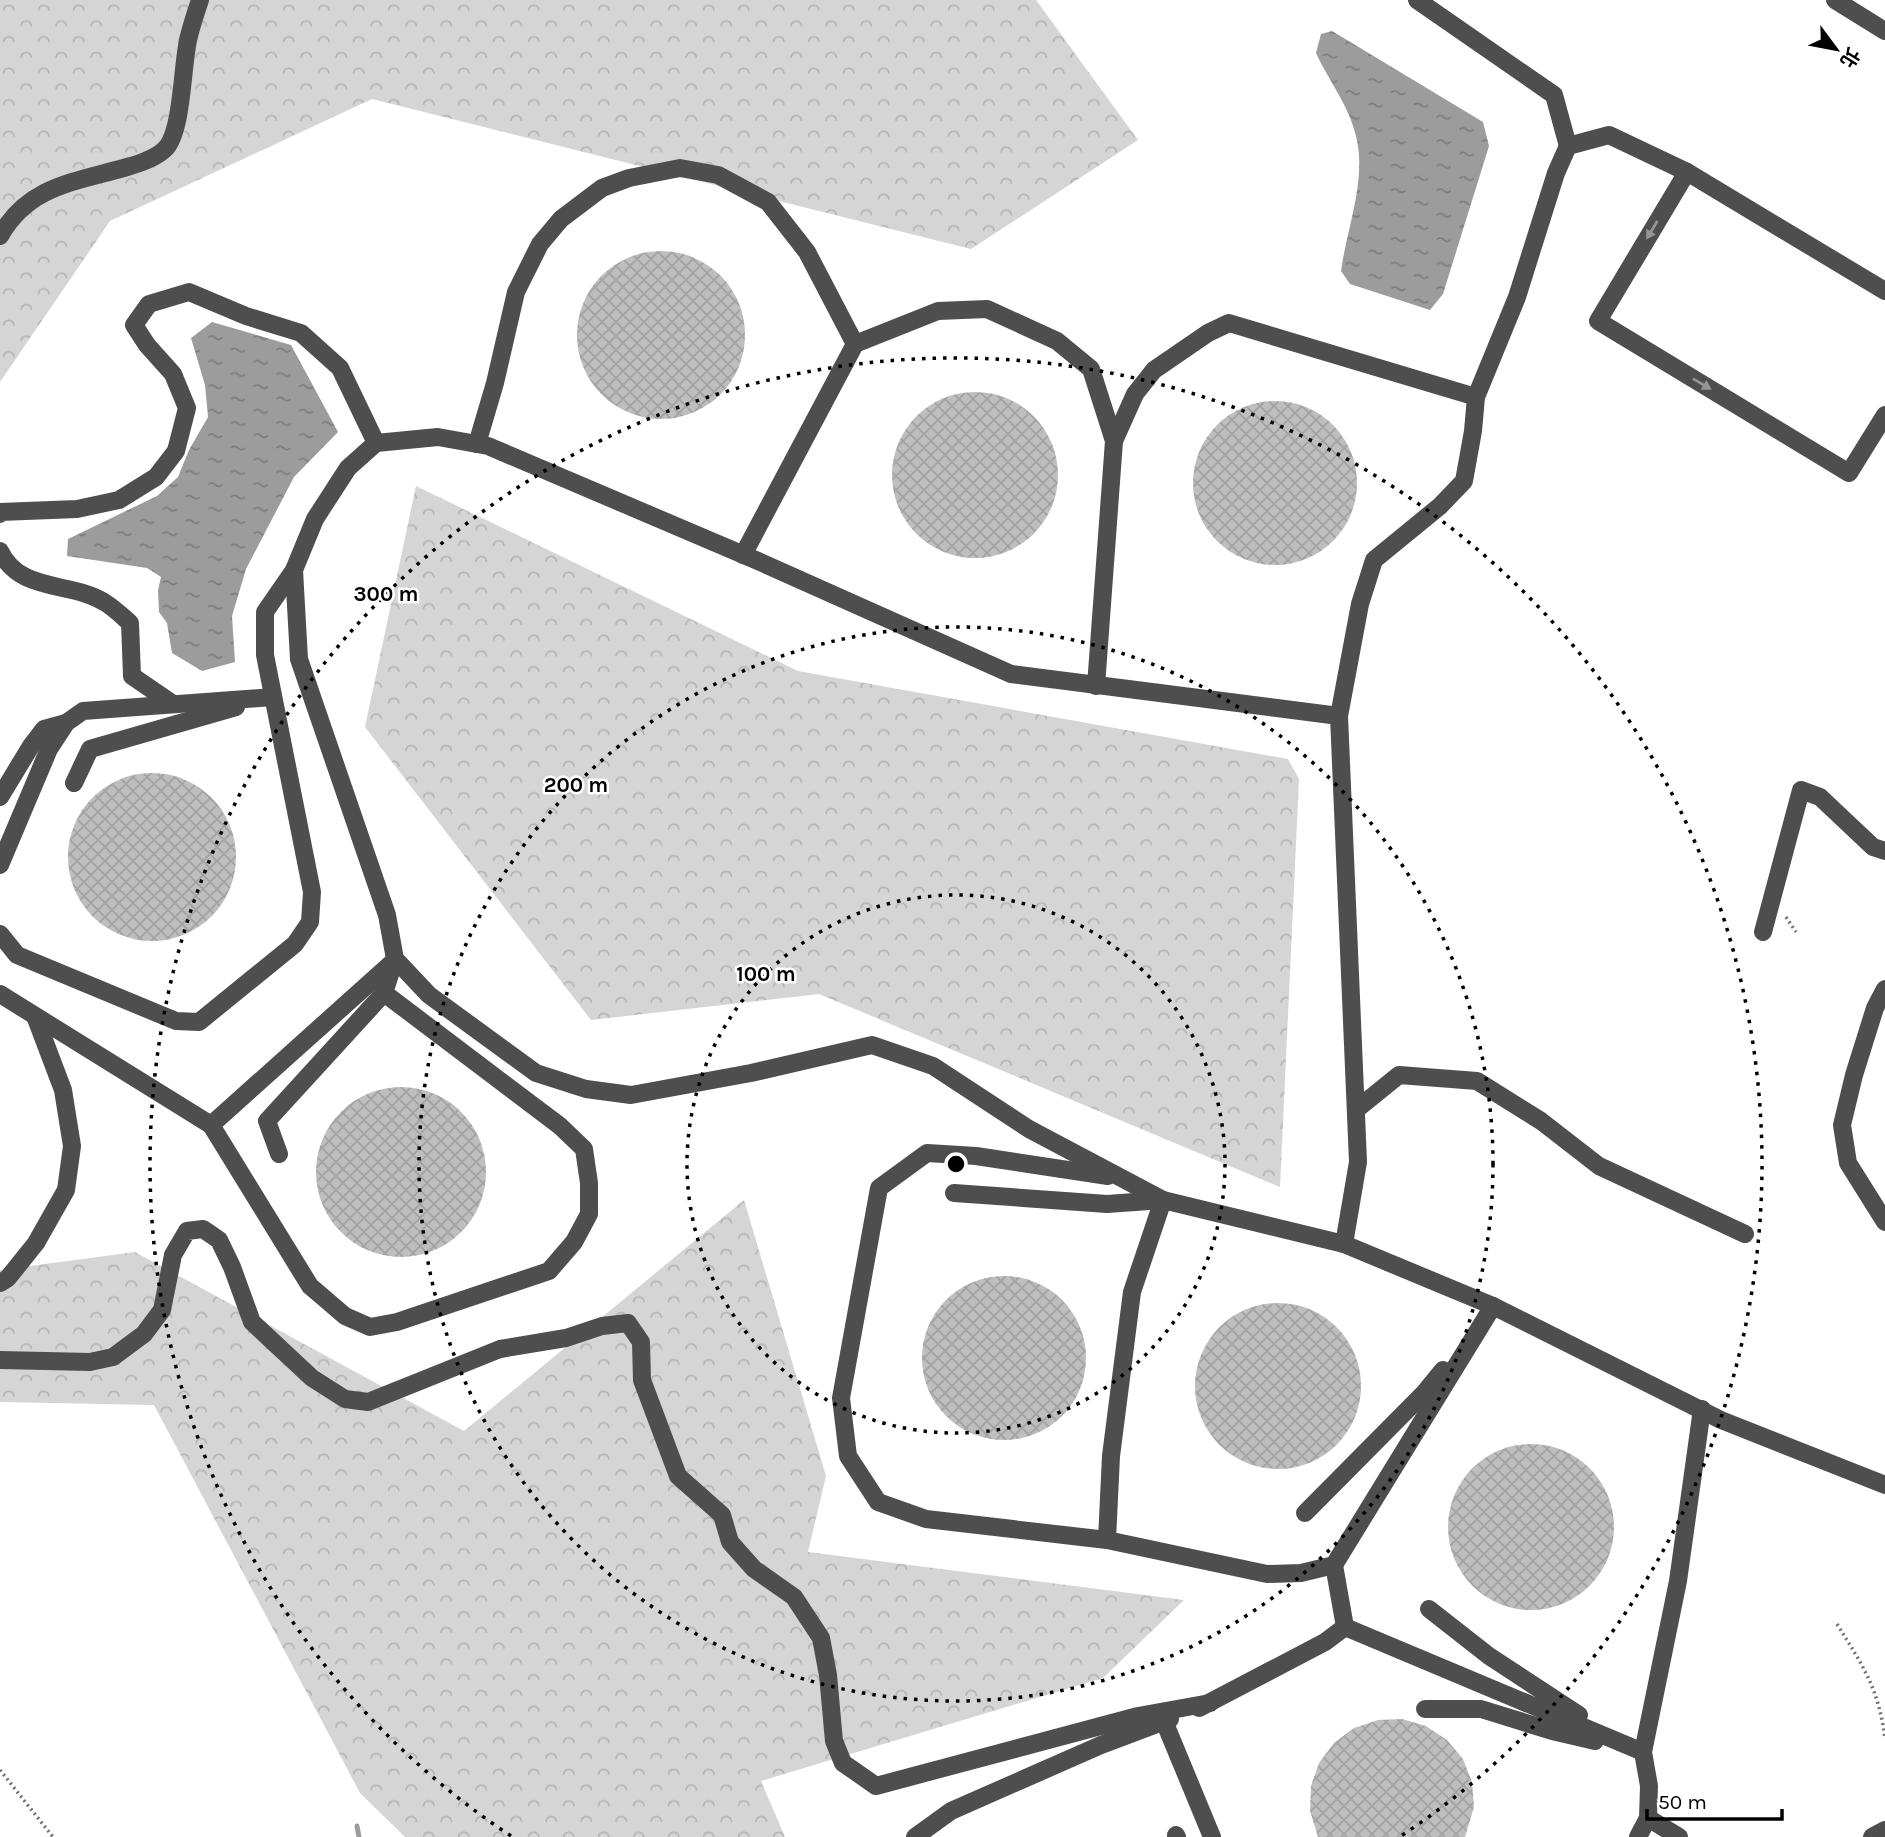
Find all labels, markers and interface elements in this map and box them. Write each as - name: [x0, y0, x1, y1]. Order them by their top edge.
- north arrow: [1801, 14, 1871, 84]
- text: 北: [1835, 44, 1864, 71]
- one-way arrow: [1645, 221, 1658, 240]
- one-way arrow: [1692, 378, 1711, 391]
- text: 300 m: [354, 582, 418, 606]
- text: 200 m: [544, 773, 608, 797]
- text: 100 m: [736, 962, 796, 986]
- centre of rings: [944, 1152, 968, 1176]
- scale bar: [1647, 1778, 1782, 1822]
- text: 50 m: [1658, 1790, 1707, 1814]

